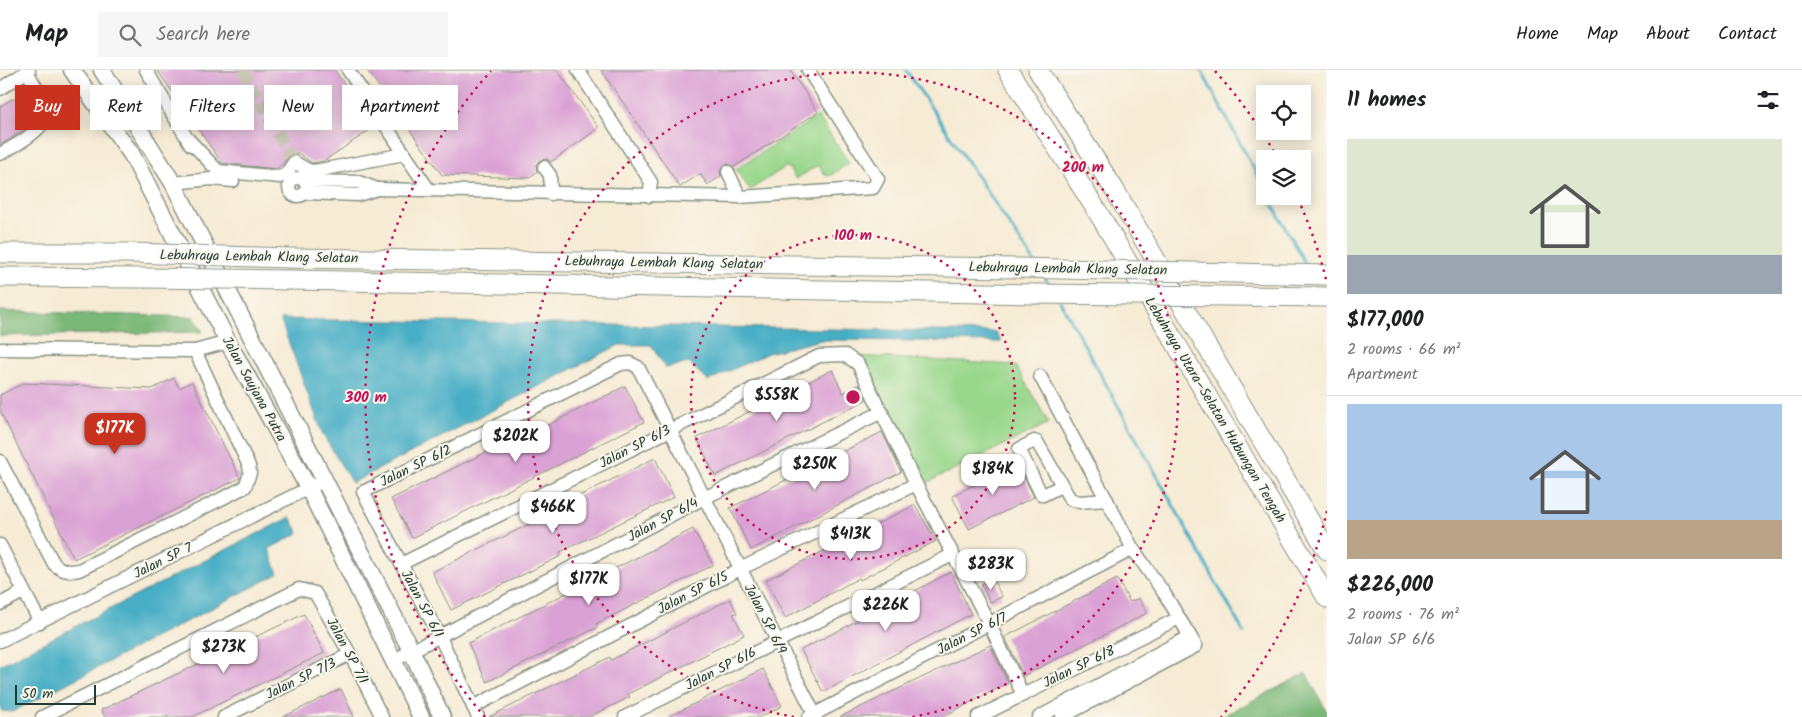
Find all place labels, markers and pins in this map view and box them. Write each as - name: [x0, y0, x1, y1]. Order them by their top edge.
- pin: $558K: [742, 380, 812, 422]
- centre of rings: [844, 388, 862, 406]
- pin: $177K: [80, 412, 150, 455]
- pin: $202K: [481, 420, 551, 463]
- pin: $250K: [780, 448, 850, 491]
- pin: $184K: [958, 454, 1028, 496]
- pin: $466K: [518, 492, 588, 534]
- pin: $413K: [816, 518, 886, 561]
- pin: $283K: [956, 548, 1026, 591]
- pin: $177K: [554, 564, 624, 606]
- pin: $226K: [851, 590, 921, 632]
- pin: $273K: [189, 632, 259, 674]

